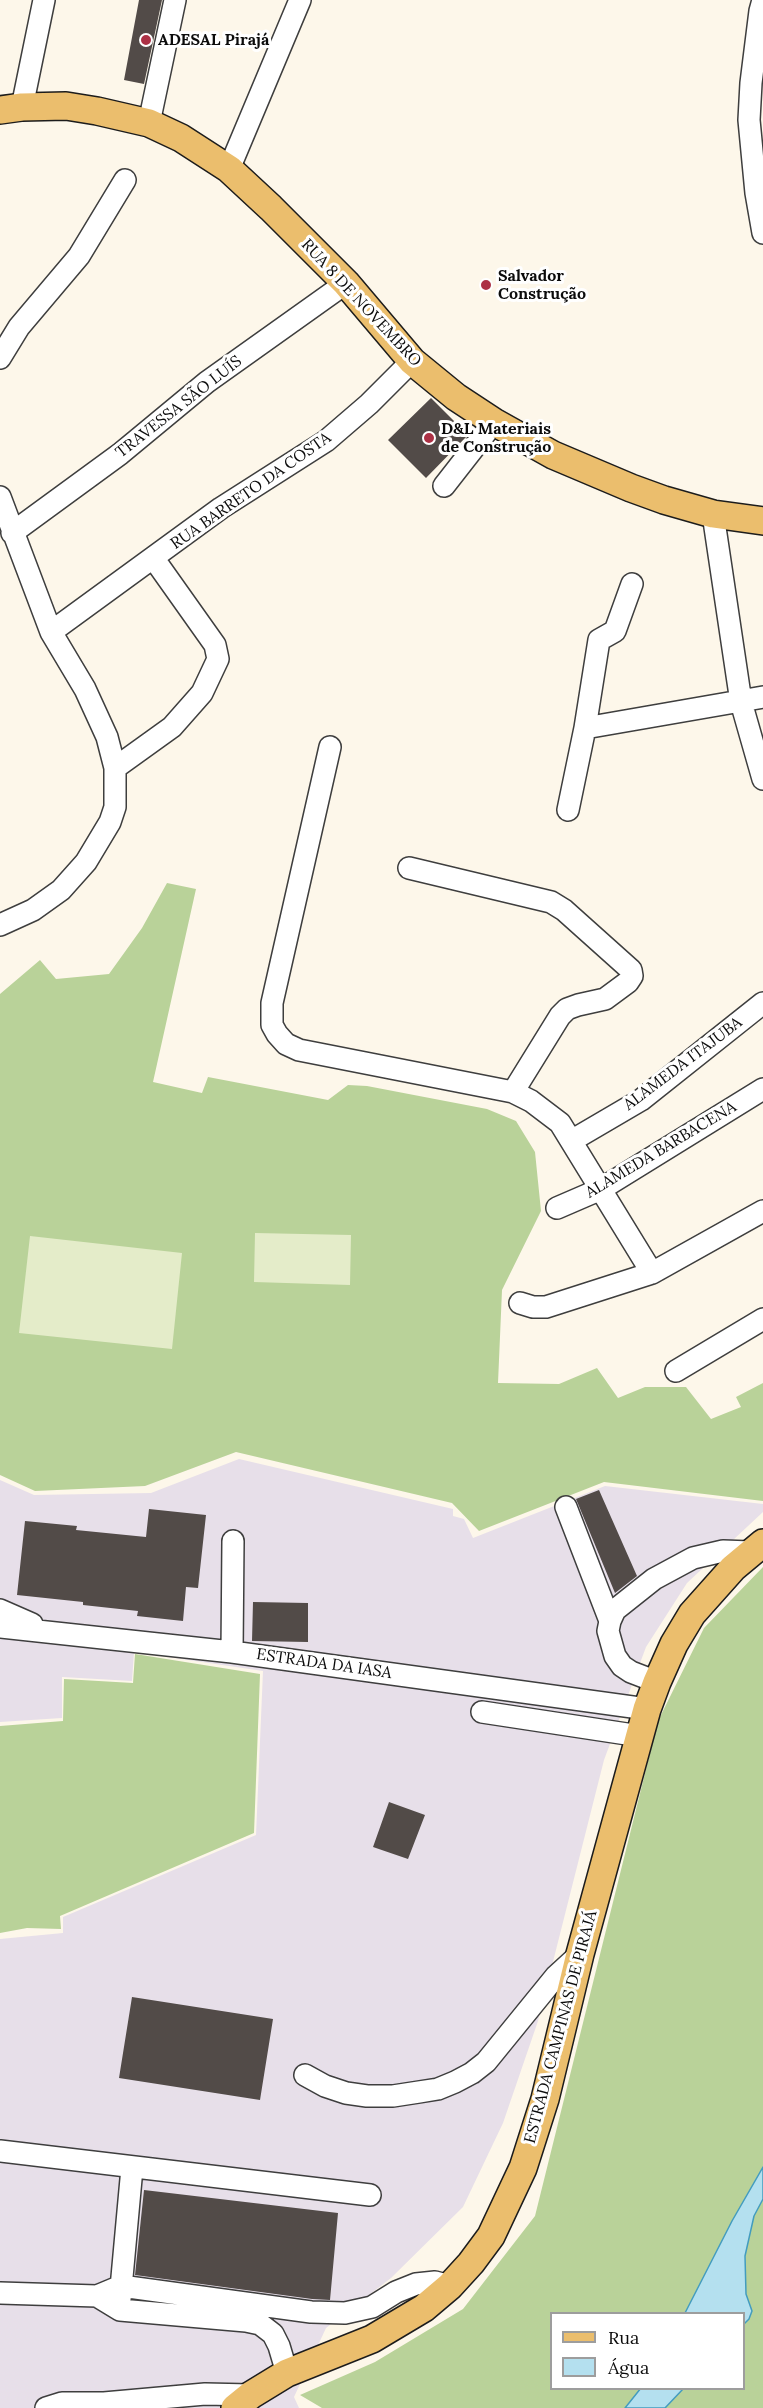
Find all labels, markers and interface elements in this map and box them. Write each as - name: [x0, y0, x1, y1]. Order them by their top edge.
- place label: ADESAL Pirajá: [158, 30, 269, 50]
- marker: ADESAL Pirajá: [139, 33, 153, 47]
- street label: RUA 8 DE NOVEMBRO: [297, 235, 425, 371]
- place label: Salvador Construção: [498, 266, 586, 304]
- marker: Salvador Construção: [479, 278, 493, 292]
- street label: TRAVESSA SÃO LUÍS: [112, 352, 246, 462]
- place label: D&L Materiais de Construção: [441, 419, 551, 457]
- street label: RUA BARRETO DA COSTA: [167, 428, 335, 554]
- marker: D&L Materiais de Construção: [422, 431, 436, 445]
- street label: ALAMEDA ITAJUBA: [620, 1013, 746, 1115]
- street label: ALAMEDA BARBACENA: [582, 1097, 740, 1203]
- street label: ESTRADA DA IASA: [255, 1645, 393, 1683]
- street label: ESTRADA CAMPINAS DE PIRAJÁ: [521, 1908, 601, 2146]
- legend: [550, 2312, 745, 2390]
- text: Rua: [608, 2326, 639, 2349]
- text: Água: [608, 2356, 649, 2379]

